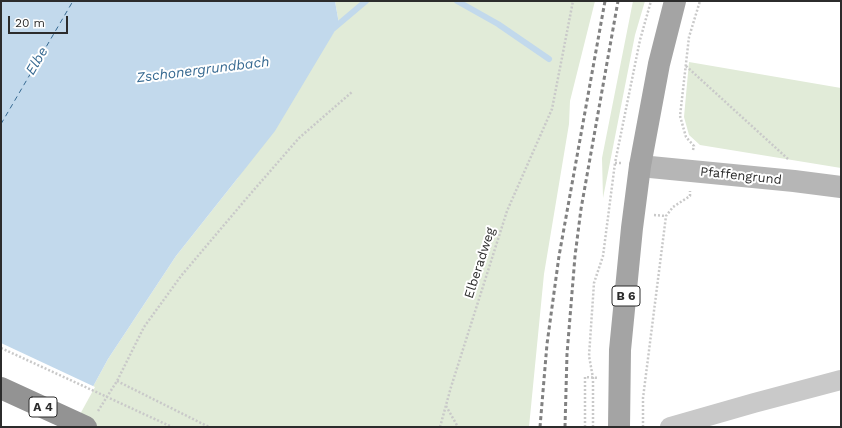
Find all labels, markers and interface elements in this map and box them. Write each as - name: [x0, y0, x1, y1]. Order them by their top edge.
- scale bar: [10, 8, 70, 34]
- text: 20 m: [15, 16, 45, 30]
- water label: Elbe: [22, 44, 52, 78]
- water label: Zschonergrundbach: [136, 54, 270, 86]
- street label: Pfaffengrund: [699, 164, 783, 188]
- street label: Elberadweg: [461, 226, 499, 300]
- road number: B 6: [612, 286, 640, 306]
- road number: A 4: [29, 397, 57, 417]

